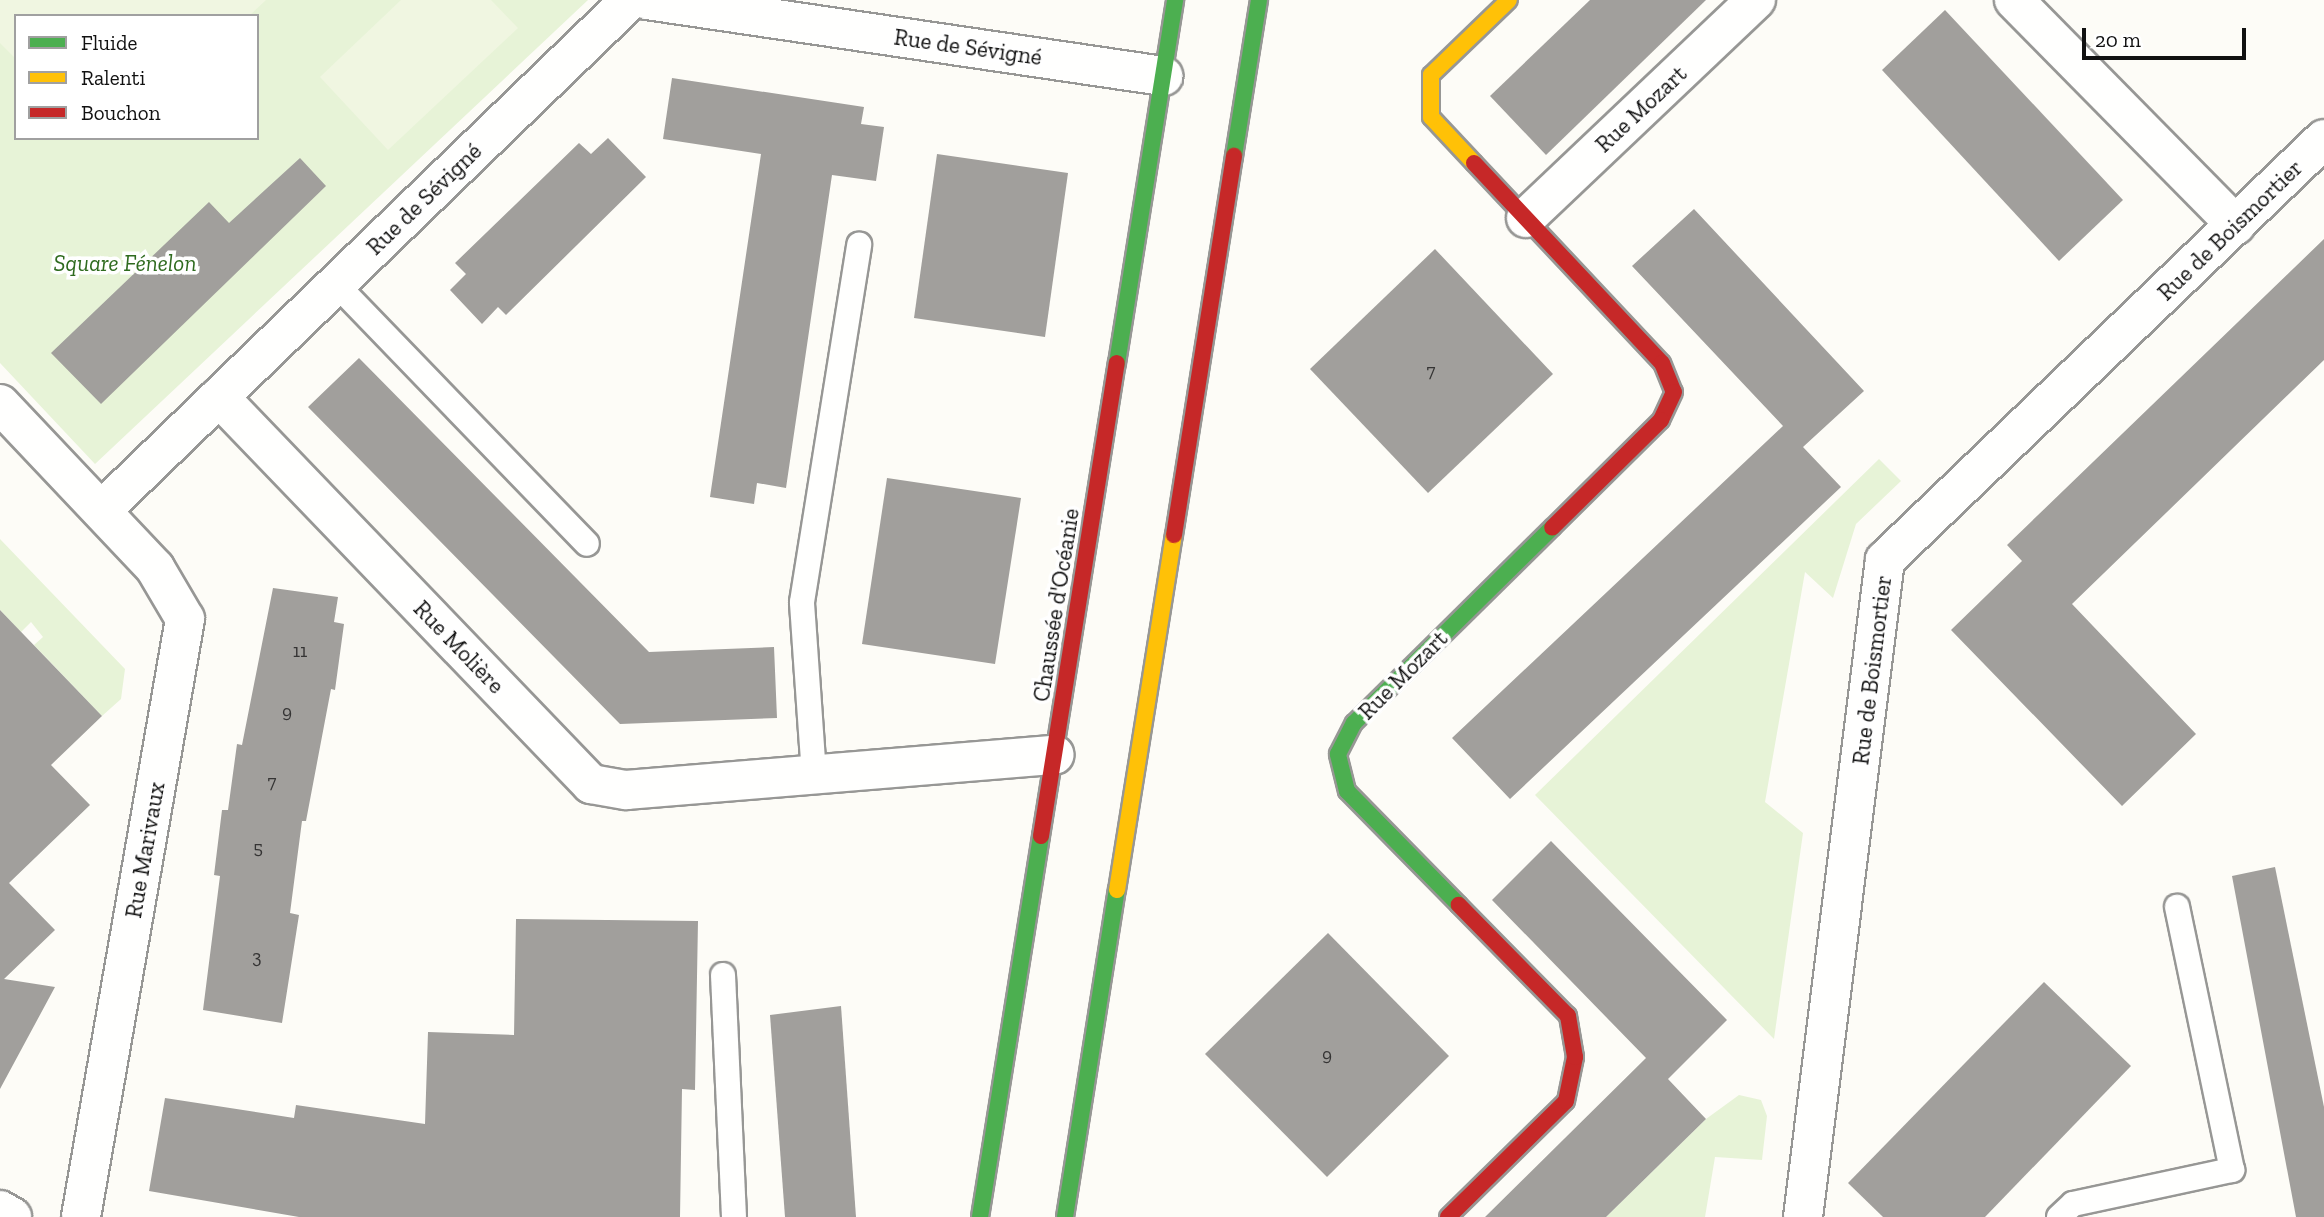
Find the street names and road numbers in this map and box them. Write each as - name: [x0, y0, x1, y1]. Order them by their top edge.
- street label: Rue de Sévigné: [892, 23, 1044, 71]
- street label: Rue Mozart: [1590, 60, 1692, 158]
- street label: Rue de Sévigné: [361, 137, 487, 261]
- street label: Rue de Boismortier: [2152, 154, 2308, 306]
- street label: Chaussée d'Océanie: [1027, 506, 1085, 704]
- street label: Rue de Boismortier: [1847, 574, 1897, 766]
- street label: Rue Molière: [408, 595, 510, 699]
- street label: Rue Mozart: [1353, 625, 1453, 725]
- street label: Rue Marivaux: [119, 780, 171, 920]

